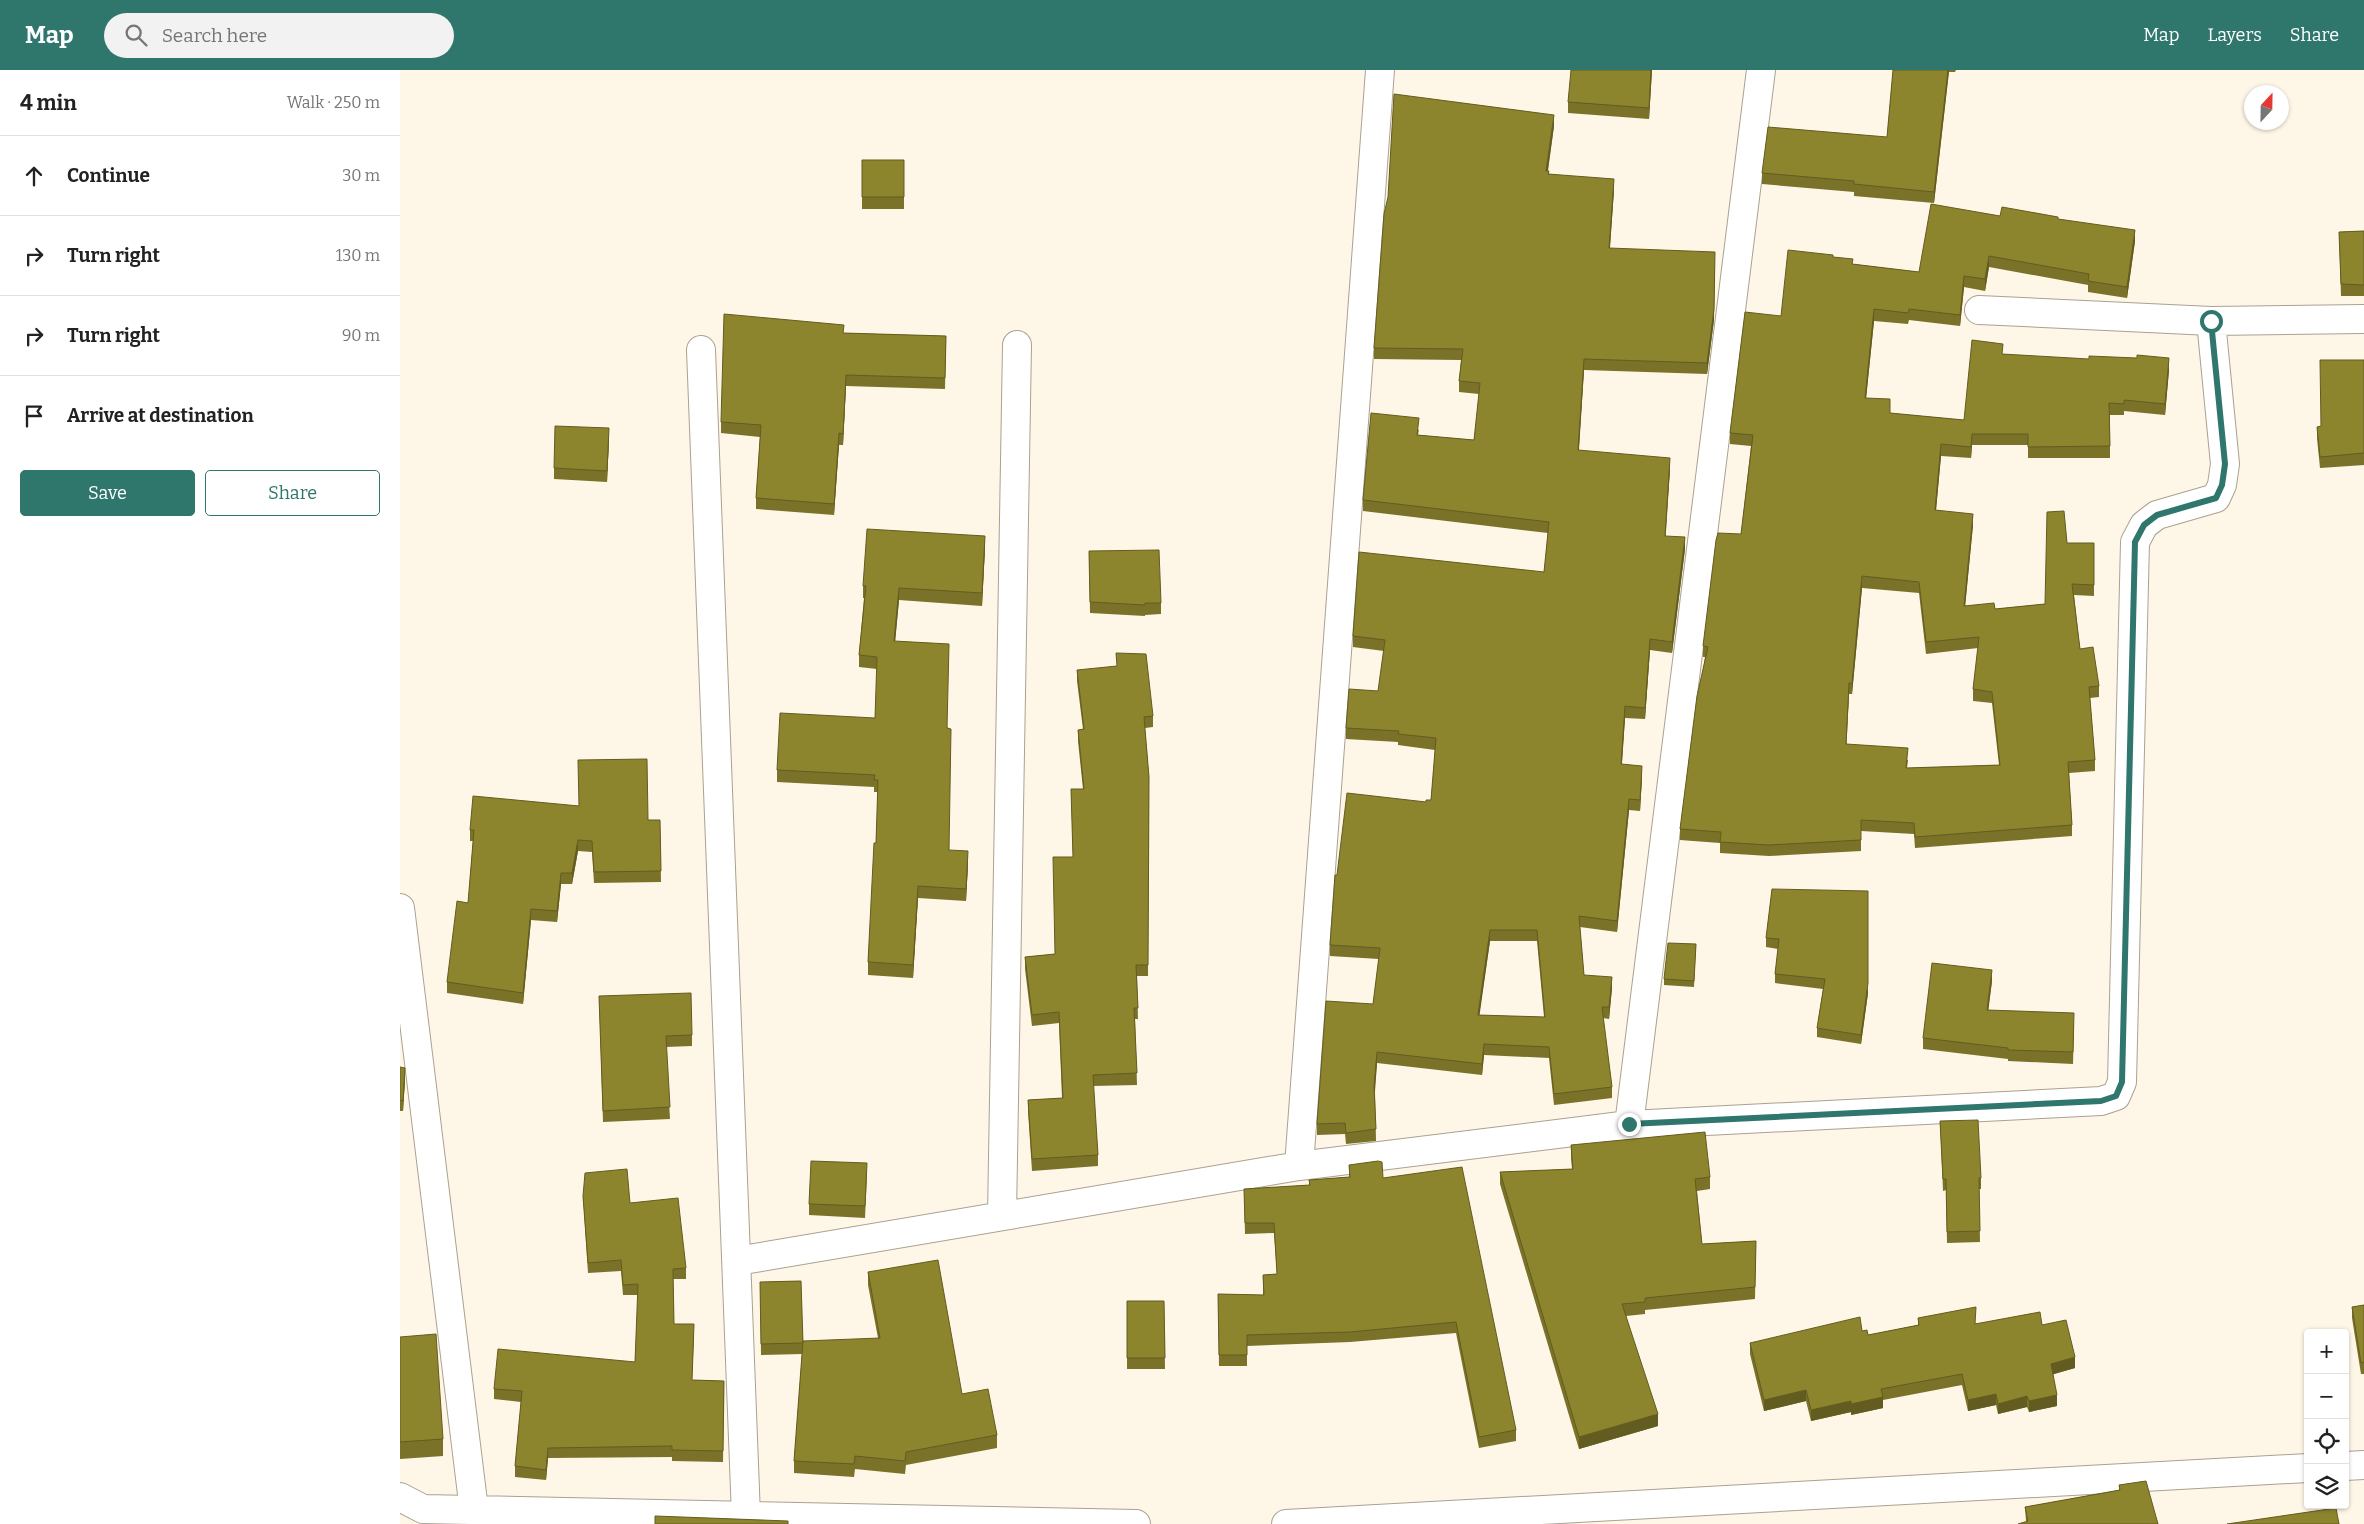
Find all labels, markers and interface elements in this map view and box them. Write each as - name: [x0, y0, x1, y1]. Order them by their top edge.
- search box: [104, 13, 454, 58]
- text: Map: [25, 21, 74, 49]
- icon: search: [122, 21, 150, 49]
- text: Search here: [162, 24, 267, 47]
- text: Map: [2143, 24, 2179, 46]
- text: Layers: [2207, 24, 2262, 46]
- text: Share: [2290, 24, 2339, 46]
- north arrow: [2244, 85, 2289, 130]
- text: 4 min: [20, 90, 77, 116]
- text: Walk · 250 m: [287, 93, 380, 112]
- icon: ahead: [20, 162, 48, 190]
- text: Continue: [67, 164, 150, 187]
- text: 30 m: [342, 166, 380, 185]
- icon: right: [20, 242, 48, 270]
- text: Turn right: [67, 244, 160, 267]
- text: 130 m: [336, 246, 380, 265]
- route start: [2200, 310, 2223, 333]
- icon: right: [20, 322, 48, 350]
- text: Turn right: [67, 324, 160, 347]
- text: 90 m: [342, 326, 380, 345]
- icon: arrive: [20, 402, 48, 430]
- text: Arrive at destination: [67, 404, 254, 427]
- button: Save: [20, 470, 195, 516]
- button: Share: [205, 470, 380, 516]
- route end: [1618, 1113, 1641, 1136]
- map controls: [2304, 1329, 2349, 1509]
- button: +: [2304, 1329, 2349, 1374]
- button: −: [2304, 1374, 2349, 1419]
- button: locate: [2304, 1419, 2349, 1464]
- button: layers: [2304, 1464, 2349, 1509]

